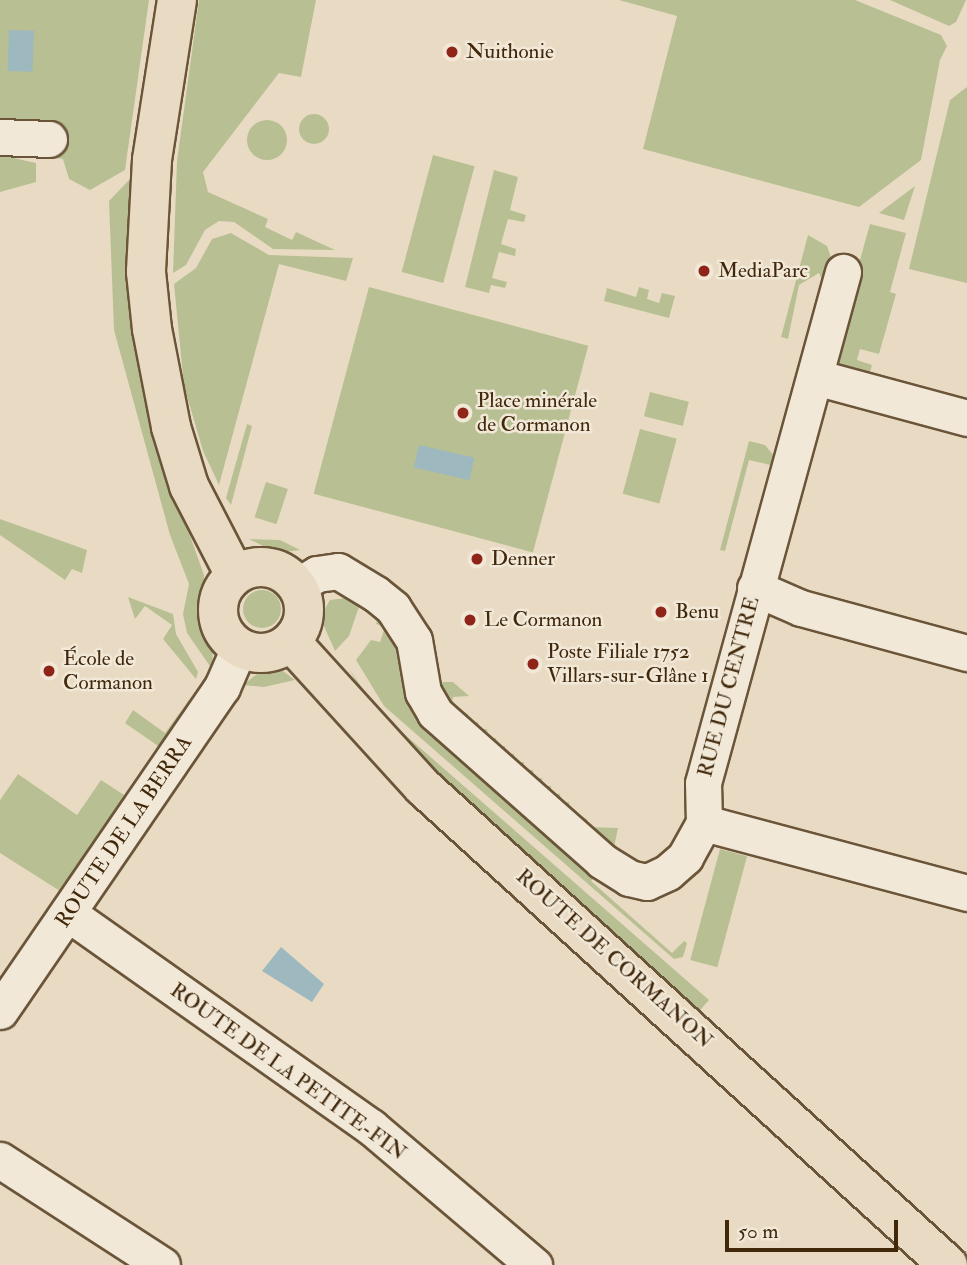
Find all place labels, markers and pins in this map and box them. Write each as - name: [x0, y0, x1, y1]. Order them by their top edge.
- place label: Nuithonie: [466, 39, 554, 65]
- marker: Nuithonie: [444, 44, 460, 60]
- place label: MediaParc: [718, 258, 808, 284]
- marker: MediaParc: [696, 263, 712, 279]
- place label: Place minérale de Cormanon: [477, 388, 597, 438]
- marker: Place minérale de Cormanon: [455, 405, 471, 421]
- place label: Denner: [491, 546, 555, 572]
- marker: Denner: [469, 551, 485, 567]
- place label: Benu: [675, 599, 719, 625]
- marker: Benu: [653, 604, 669, 620]
- place label: Le Cormanon: [484, 607, 602, 633]
- marker: Le Cormanon: [462, 612, 478, 628]
- place label: Poste Filiale 1752 Villars-sur-Glâne 1: [547, 639, 709, 689]
- place label: École de Cormanon: [63, 646, 153, 696]
- marker: Poste Filiale 1752 Villars-sur-Glâne 1: [525, 656, 541, 672]
- marker: École de Cormanon: [41, 663, 57, 679]

